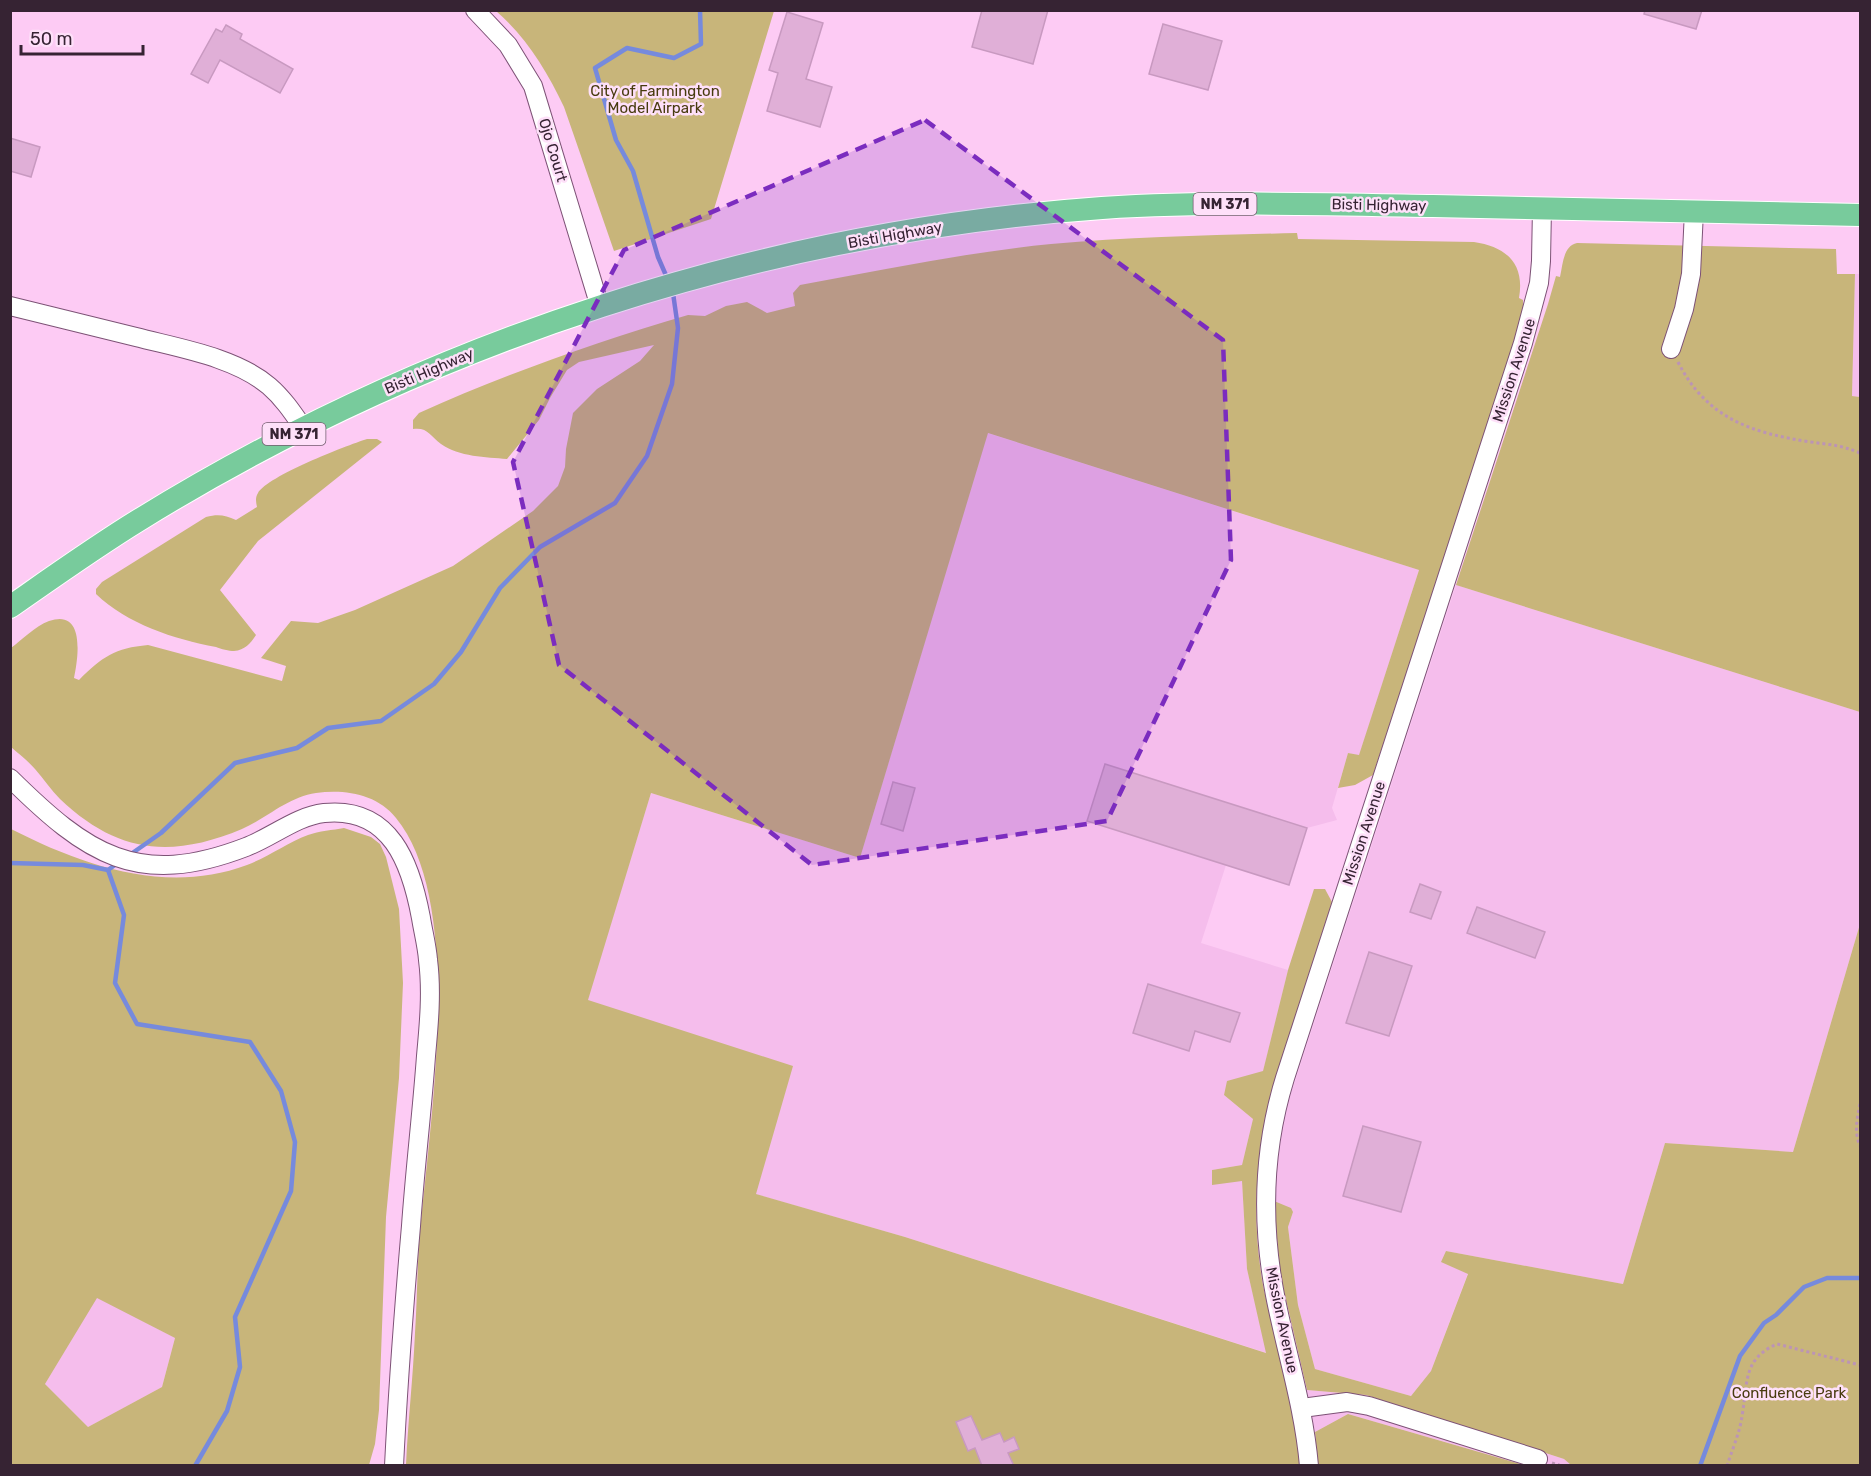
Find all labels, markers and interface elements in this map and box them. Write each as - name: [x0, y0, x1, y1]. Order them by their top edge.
- scale bar: [21, 18, 142, 56]
- text: 50 m: [30, 28, 73, 50]
- park label: City of Farmington Model Airpark: [590, 82, 720, 117]
- street label: Ojo Court: [535, 116, 571, 184]
- road number: NM 371: [1194, 193, 1256, 215]
- street label: Bisti Highway: [1331, 195, 1427, 215]
- street label: Bisti Highway: [847, 218, 943, 252]
- street label: Mission Avenue: [1489, 316, 1539, 424]
- street label: Bisti Highway: [382, 344, 476, 398]
- road number: NM 371: [262, 423, 326, 445]
- street label: Mission Avenue: [1339, 779, 1389, 887]
- street label: Mission Avenue: [1262, 1265, 1302, 1375]
- park label: Confluence Park: [1732, 1384, 1847, 1402]

